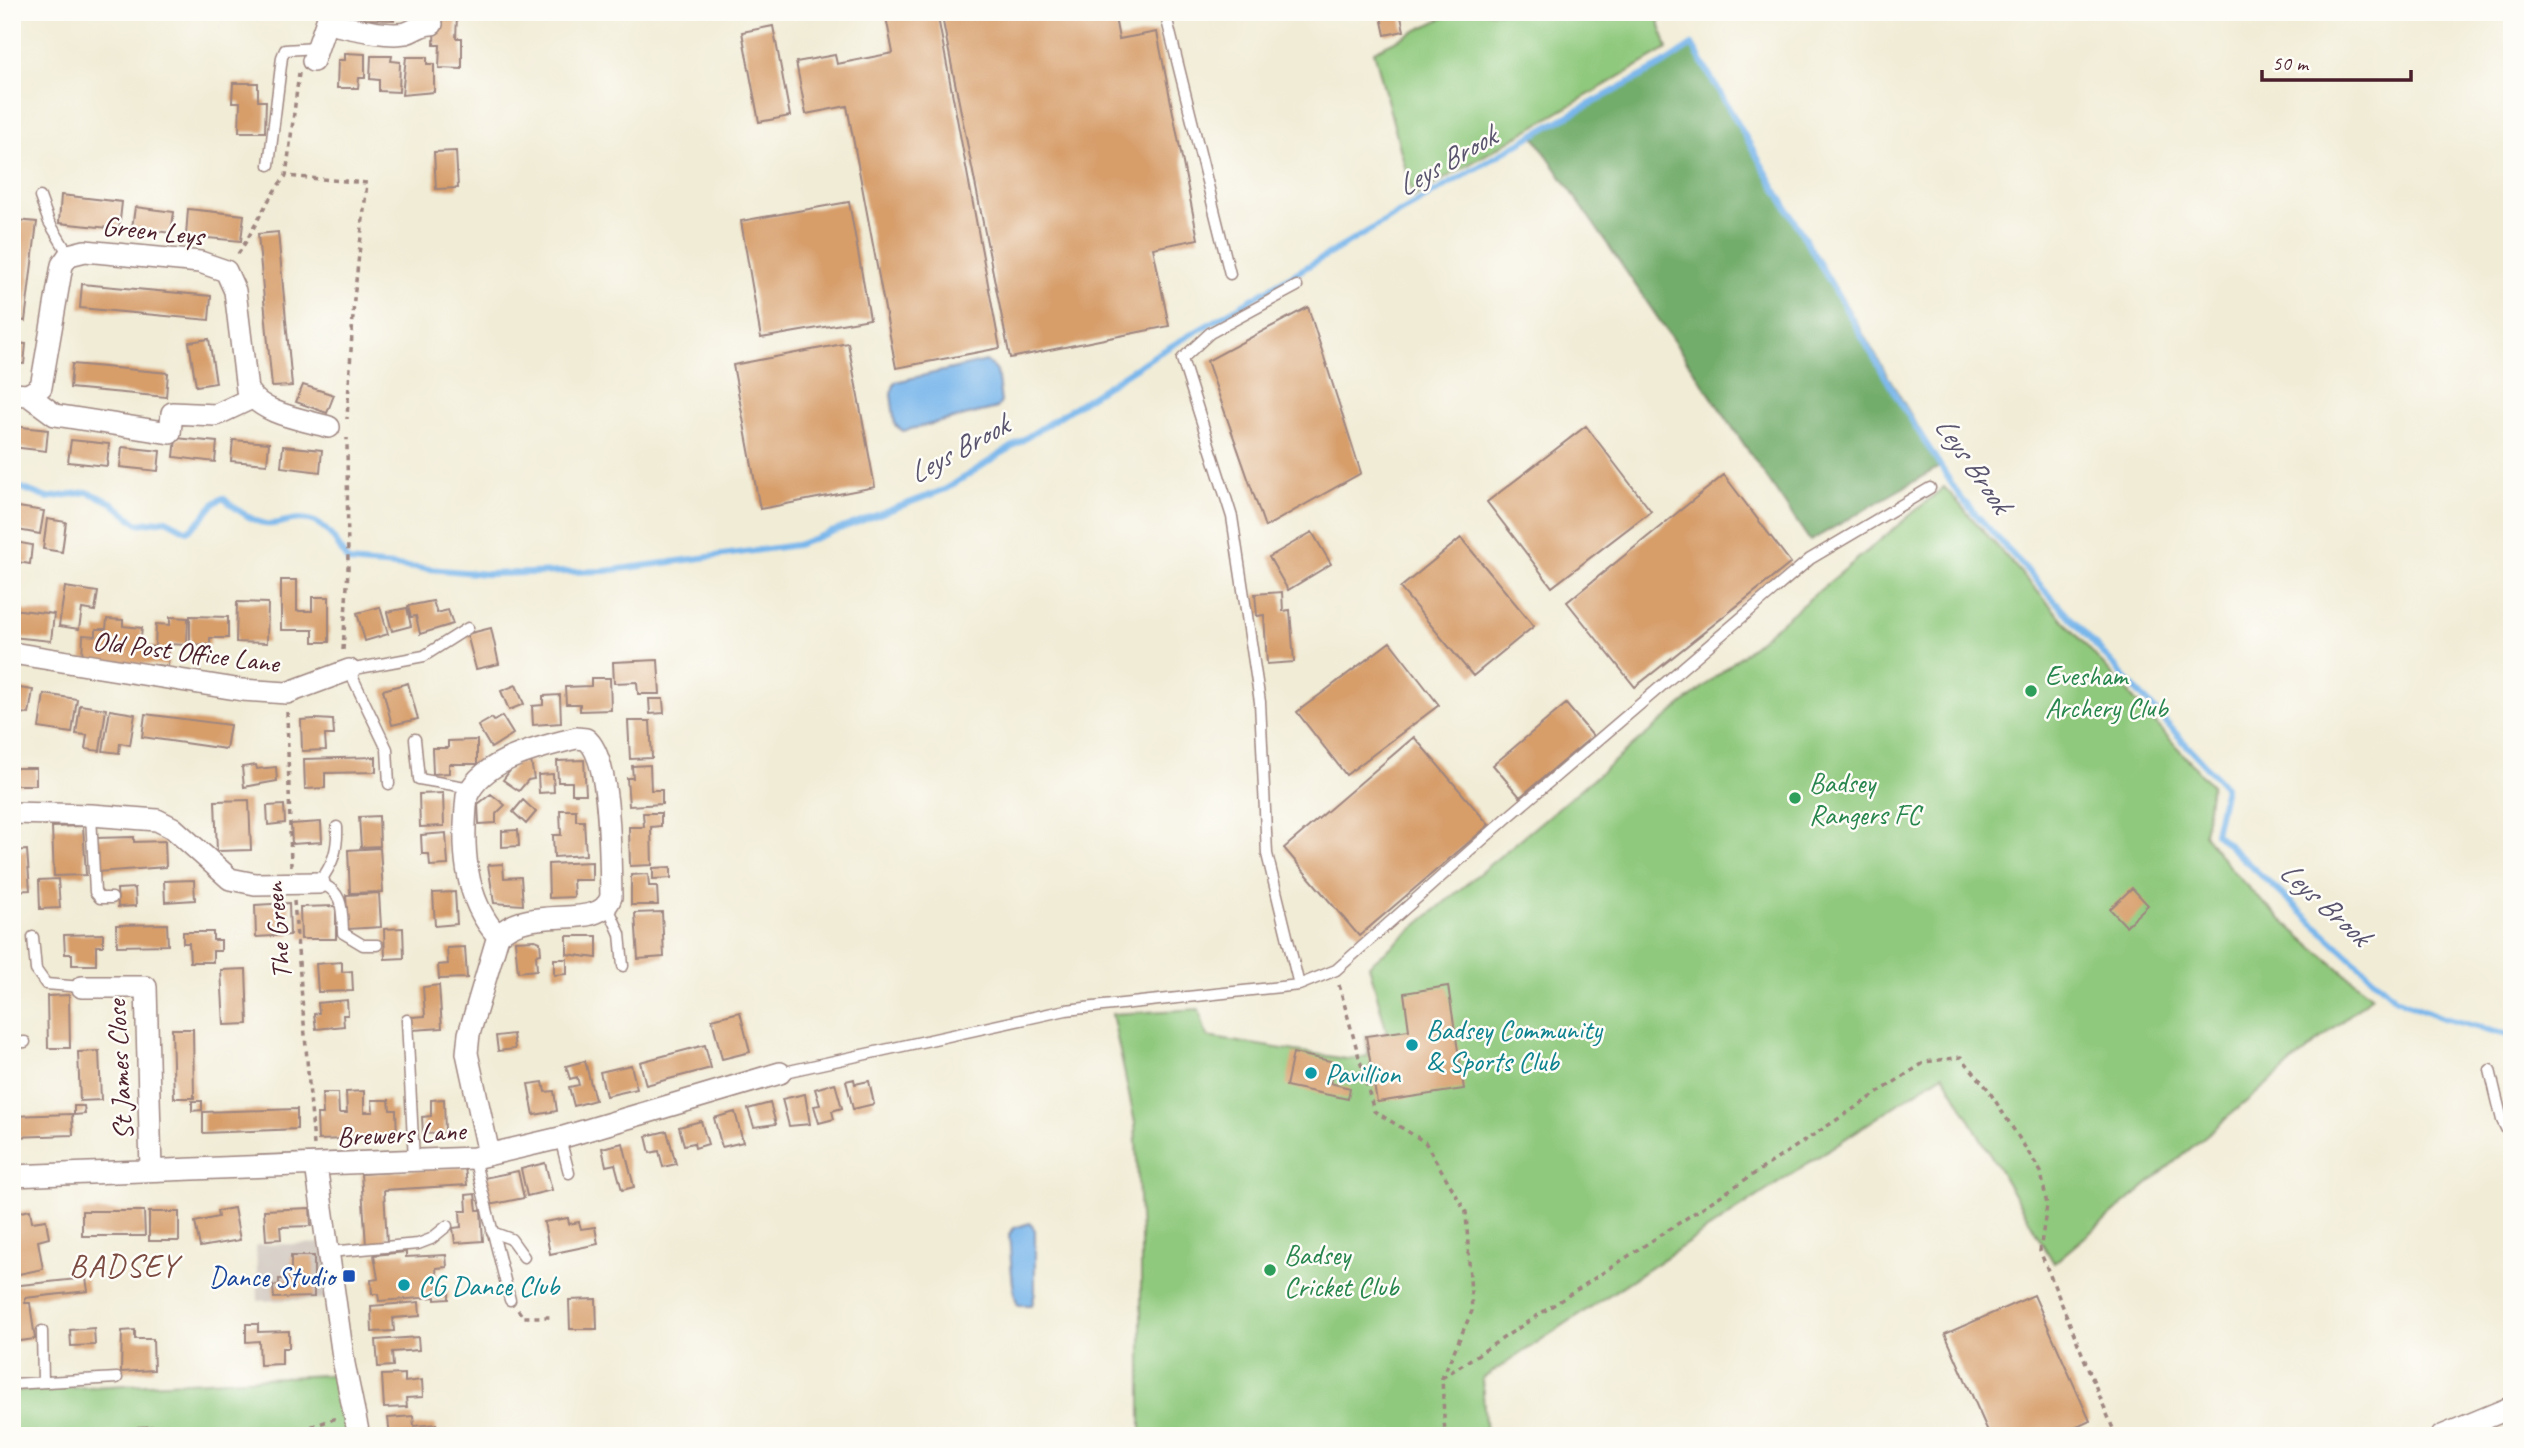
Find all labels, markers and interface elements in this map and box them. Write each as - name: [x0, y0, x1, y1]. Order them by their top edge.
- scale bar: [2262, 38, 2410, 82]
- text: 50 m: [2272, 50, 2310, 76]
- water label: Leys Brook: [1389, 115, 1507, 205]
- street label: Green Leys: [101, 208, 208, 253]
- water label: Leys Brook: [901, 404, 1019, 492]
- water label: Leys Brook: [1926, 409, 2023, 523]
- street label: Old Post Office Lane: [91, 623, 283, 681]
- place label: Evesham Archery Club: [2045, 658, 2169, 725]
- marker: Evesham Archery Club: [2023, 683, 2039, 699]
- place label: Badsey Rangers FC: [1809, 765, 1924, 832]
- marker: Badsey Rangers FC: [1787, 790, 1803, 806]
- water label: Leys Brook: [2272, 853, 2382, 957]
- street label: The Green: [256, 880, 299, 981]
- street label: St James Close: [98, 997, 141, 1141]
- place label: Badsey Community & Sports Club: [1426, 1012, 1604, 1079]
- marker: Badsey Community & Sports Club: [1404, 1037, 1420, 1053]
- place label: Pavillion: [1325, 1056, 1402, 1091]
- marker: Pavillion: [1303, 1065, 1319, 1081]
- street label: Brewers Lane: [336, 1113, 468, 1154]
- place label: Badsey Cricket Club: [1284, 1237, 1400, 1304]
- district label: BADSEY: [69, 1245, 183, 1286]
- place label: Dance Studio: [209, 1259, 338, 1294]
- marker: Badsey Cricket Club: [1262, 1262, 1278, 1278]
- marker: Dance Studio: [341, 1268, 357, 1284]
- place label: CG Dance Club: [418, 1268, 561, 1303]
- marker: CG Dance Club: [396, 1277, 412, 1293]

